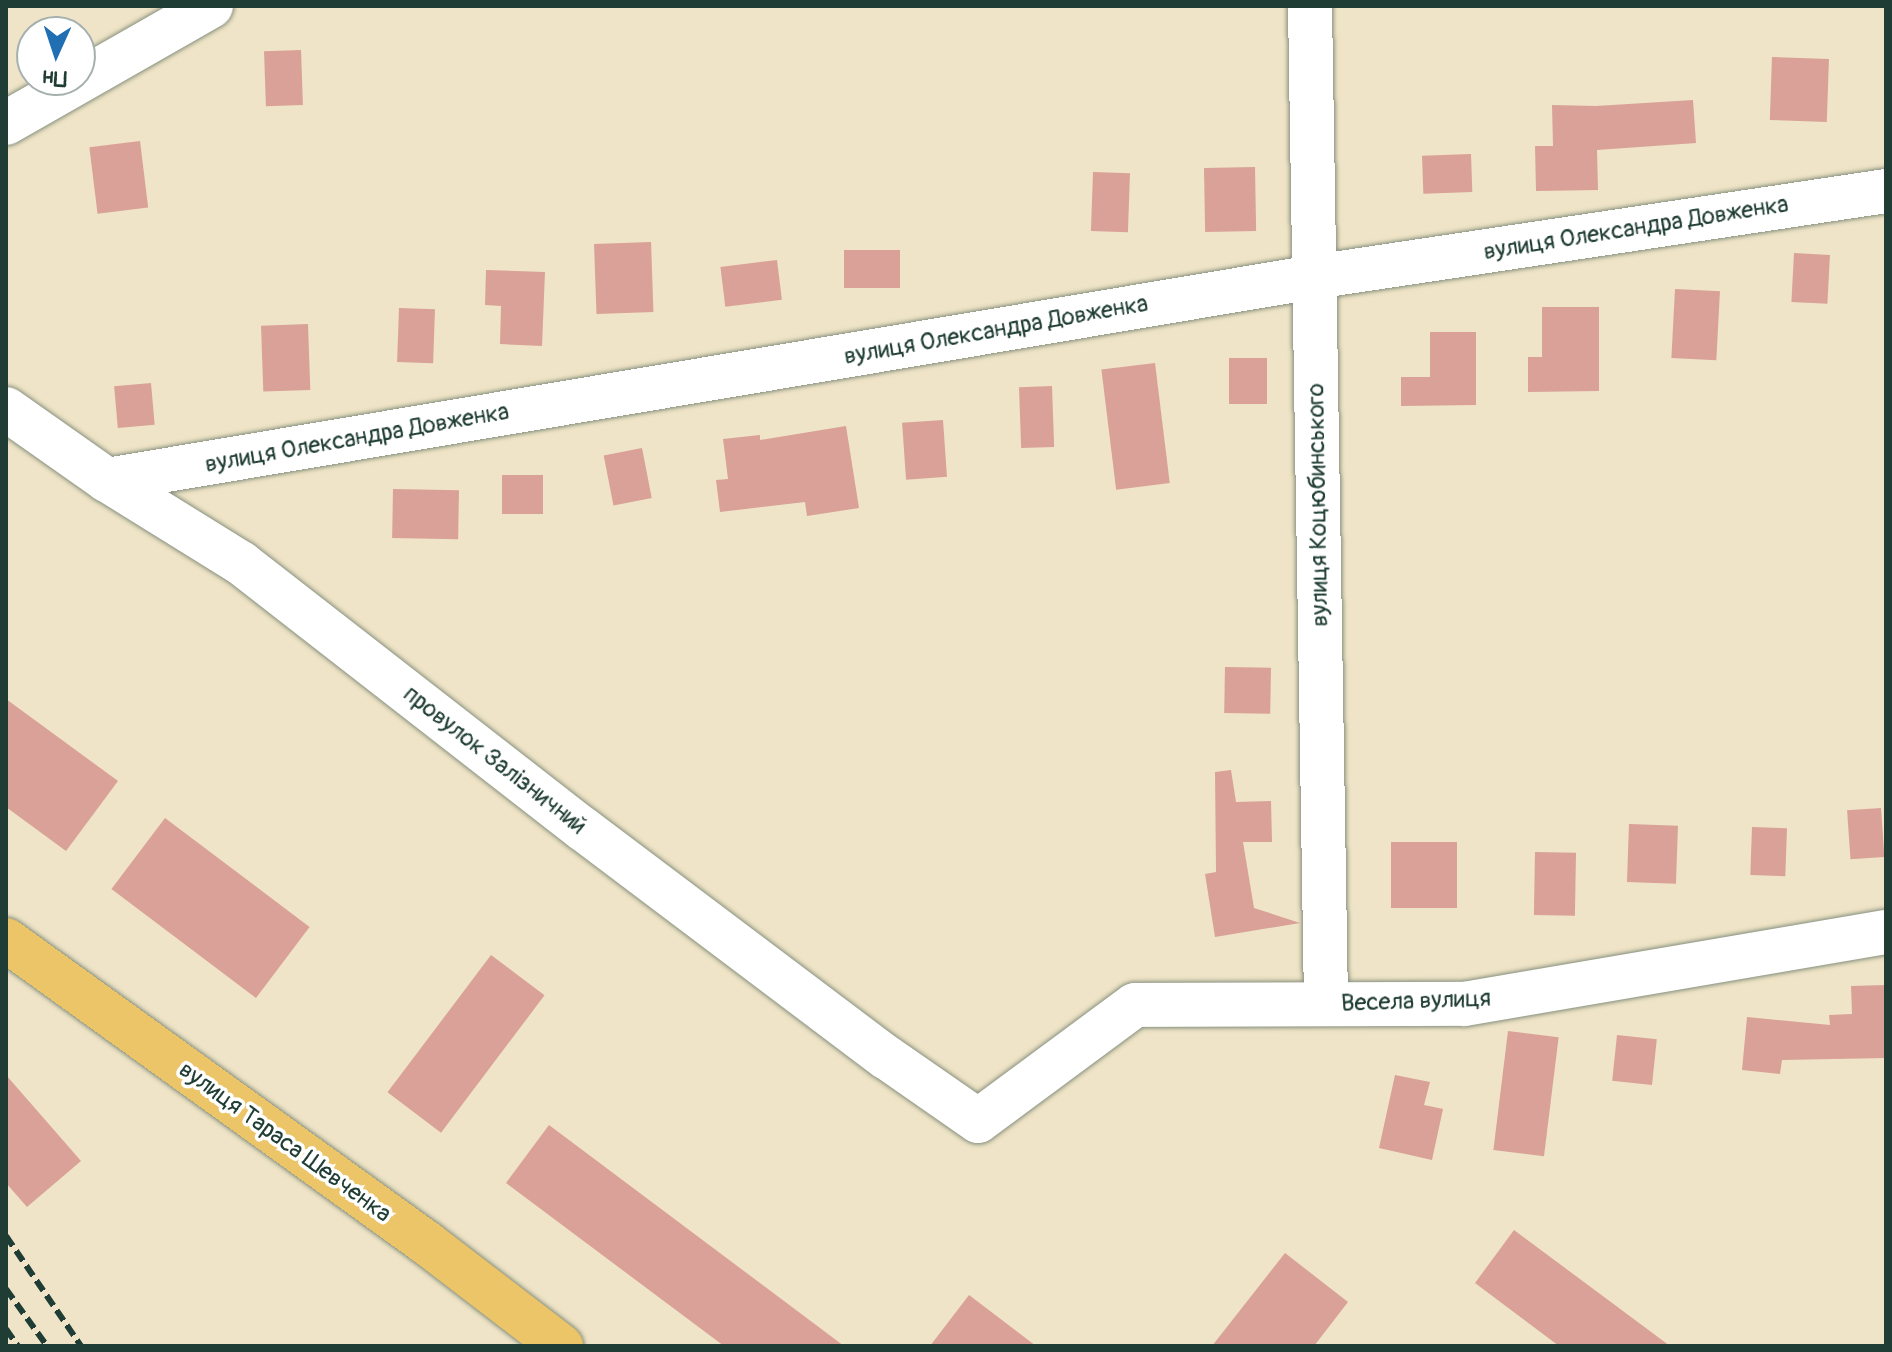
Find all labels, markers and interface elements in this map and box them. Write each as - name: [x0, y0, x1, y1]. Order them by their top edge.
- north arrow: [16, 16, 96, 96]
- text: Пн: [42, 63, 68, 93]
- street label: вулиця Олександра Довженка: [1482, 190, 1790, 266]
- street label: вулиця Олександра Довженка: [842, 289, 1150, 371]
- street label: вулиця Коцюбинського: [1301, 383, 1335, 627]
- street label: вулиця Олександра Довженка: [203, 397, 511, 479]
- street label: провулок Залізничний: [398, 680, 592, 840]
- street label: Весела вулиця: [1340, 984, 1492, 1018]
- street label: вулиця Тараса Шевченка: [173, 1055, 397, 1229]

